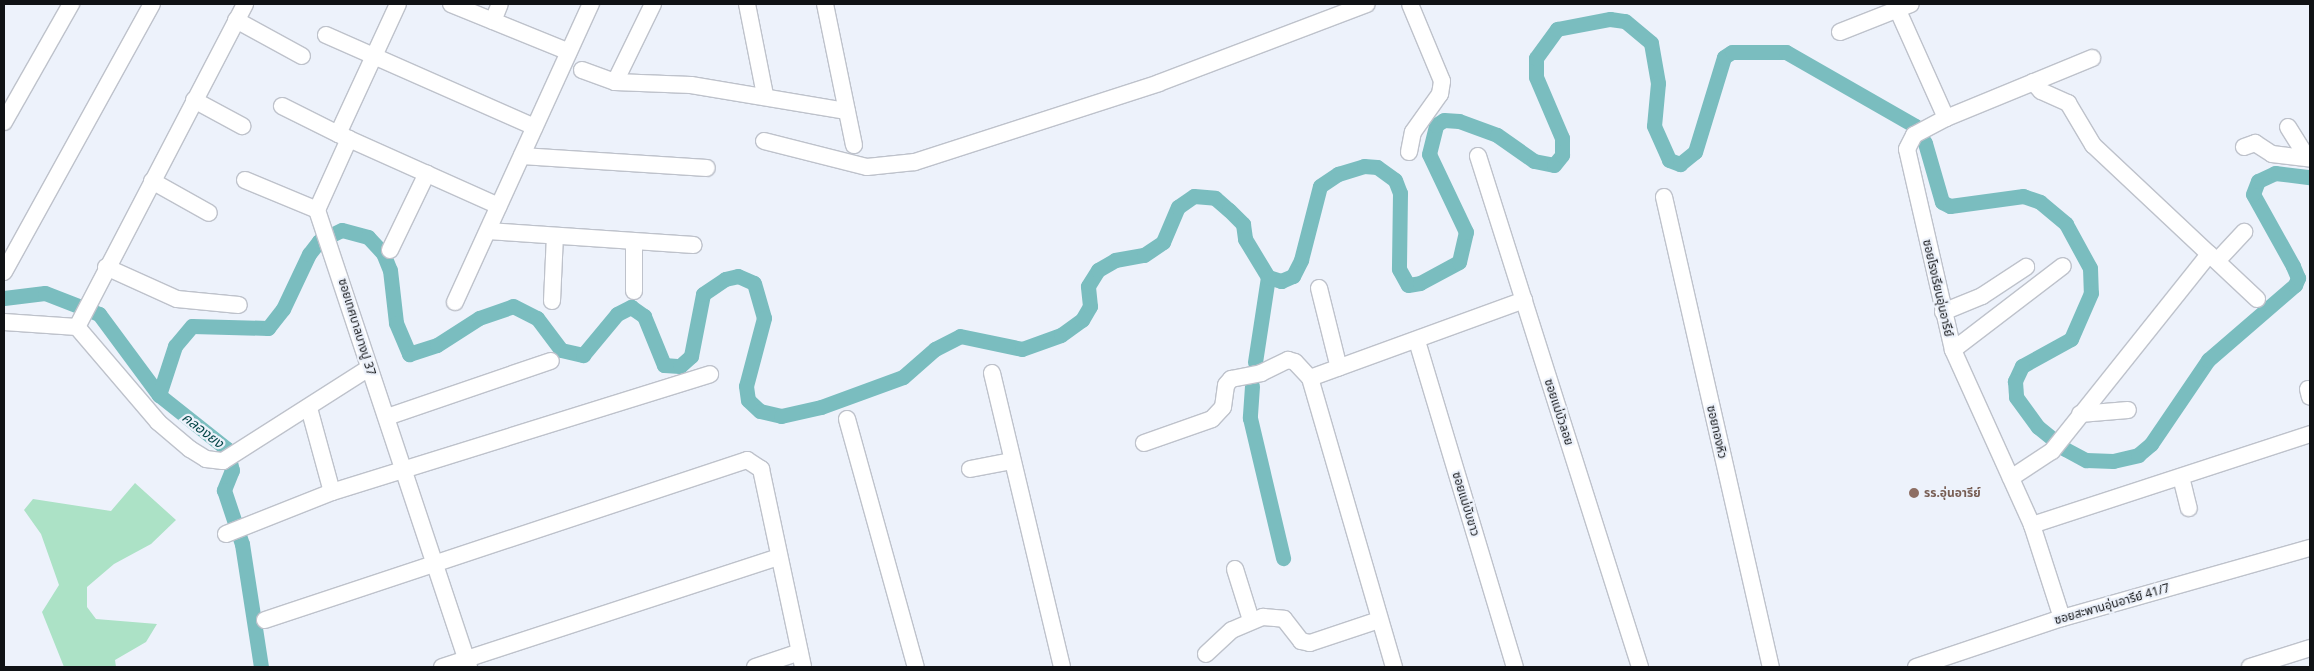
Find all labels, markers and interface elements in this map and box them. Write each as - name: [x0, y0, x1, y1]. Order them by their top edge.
- street label: ซอยโรงเรียนอุ่นอารีย์: [1920, 238, 1956, 338]
- street label: ซอยเทศบาลบางปู 37: [335, 277, 379, 377]
- street label: ซอยแม่บัวลอย: [1542, 377, 1576, 447]
- street label: ซอยทองหิว: [1704, 404, 1730, 460]
- water label: คลองยง: [179, 409, 227, 451]
- street label: ซอยแม่บับขาว: [1449, 470, 1483, 538]
- place label: รร.อุ่นอารีย์: [1924, 486, 1981, 500]
- marker: รร.อุ่นอารีย์: [1908, 487, 1920, 499]
- street label: ซอยสะพานอุ่นอารีย์ 41/7: [2053, 581, 2171, 627]

